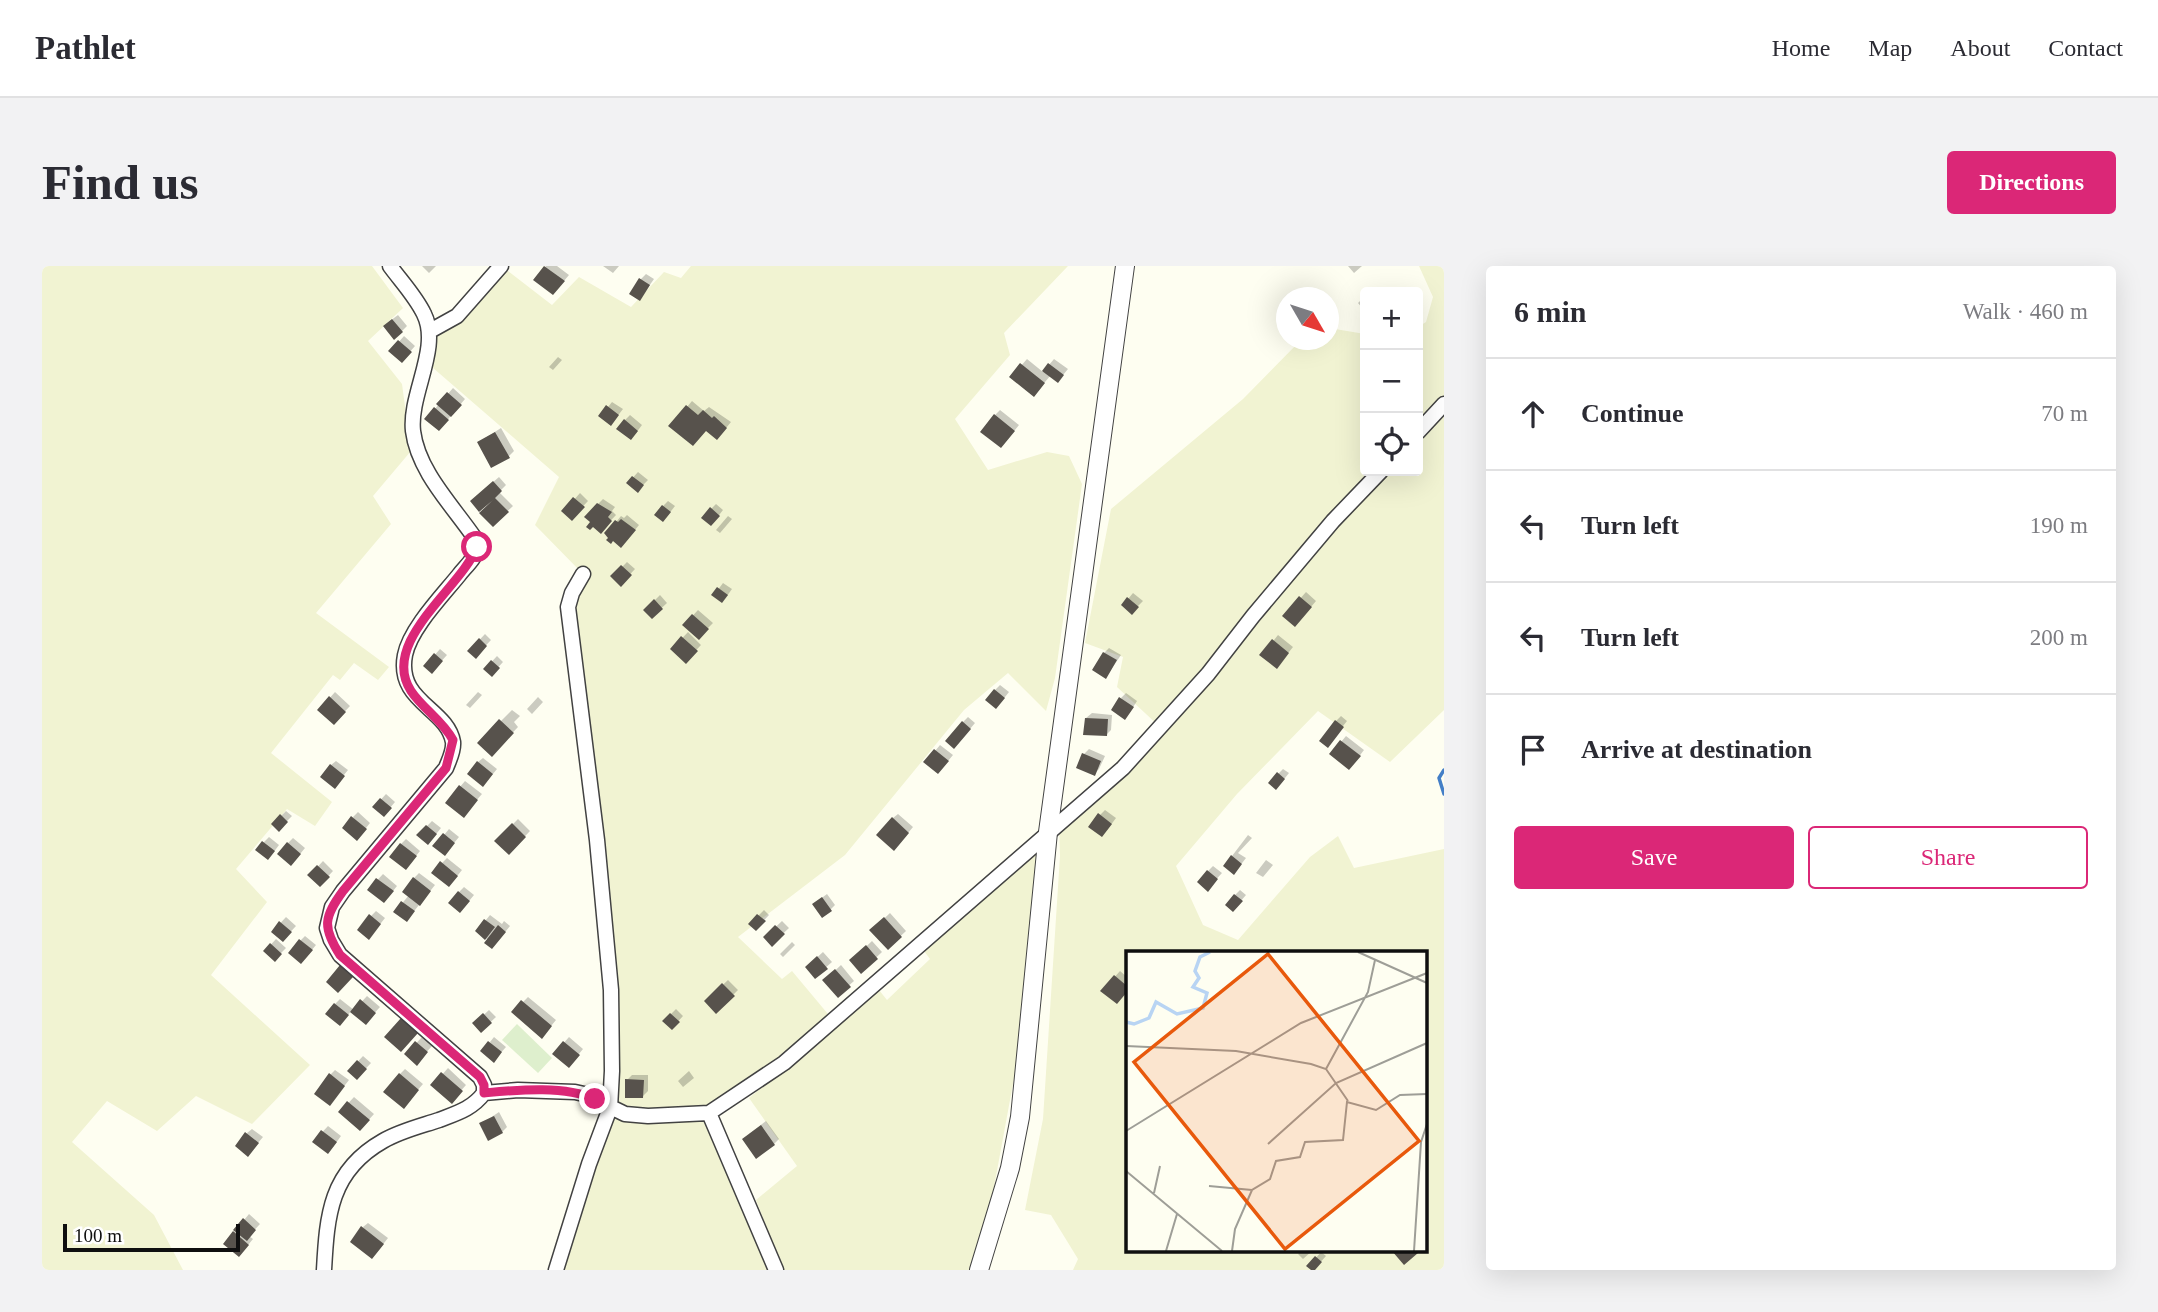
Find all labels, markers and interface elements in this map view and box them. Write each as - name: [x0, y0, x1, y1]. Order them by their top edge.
- text: Pathlet: [35, 30, 136, 66]
- text: Home: [1772, 35, 1830, 61]
- text: Map: [1868, 35, 1912, 61]
- text: About: [1950, 35, 2010, 61]
- text: Contact: [2048, 35, 2123, 61]
- button: Directions: [1947, 151, 2116, 214]
- text: Find us: [42, 155, 199, 210]
- north arrow: [1276, 287, 1339, 350]
- map controls: [1360, 287, 1423, 476]
- button: +: [1360, 287, 1423, 350]
- text: 6 min: [1514, 295, 1587, 328]
- text: Walk · 460 m: [1963, 299, 2088, 324]
- button: −: [1360, 350, 1423, 413]
- icon: ahead: [1514, 395, 1552, 433]
- text: Continue: [1581, 399, 1684, 428]
- text: 70 m: [2041, 401, 2088, 426]
- button: locate: [1360, 413, 1423, 476]
- icon: left: [1514, 507, 1552, 545]
- text: Turn left: [1581, 511, 1679, 540]
- text: 190 m: [2030, 513, 2088, 538]
- route start: [461, 531, 492, 562]
- icon: left: [1514, 619, 1552, 657]
- text: Turn left: [1581, 623, 1679, 652]
- text: 200 m: [2030, 625, 2088, 650]
- icon: arrive: [1514, 731, 1552, 769]
- text: Arrive at destination: [1581, 735, 1812, 764]
- button: Save: [1514, 826, 1794, 889]
- button: Share: [1808, 826, 2088, 889]
- inset map: [1126, 951, 1426, 1252]
- route end: [579, 1083, 610, 1114]
- scale bar: [63, 1221, 240, 1253]
- text: 100 m: [74, 1225, 122, 1246]

